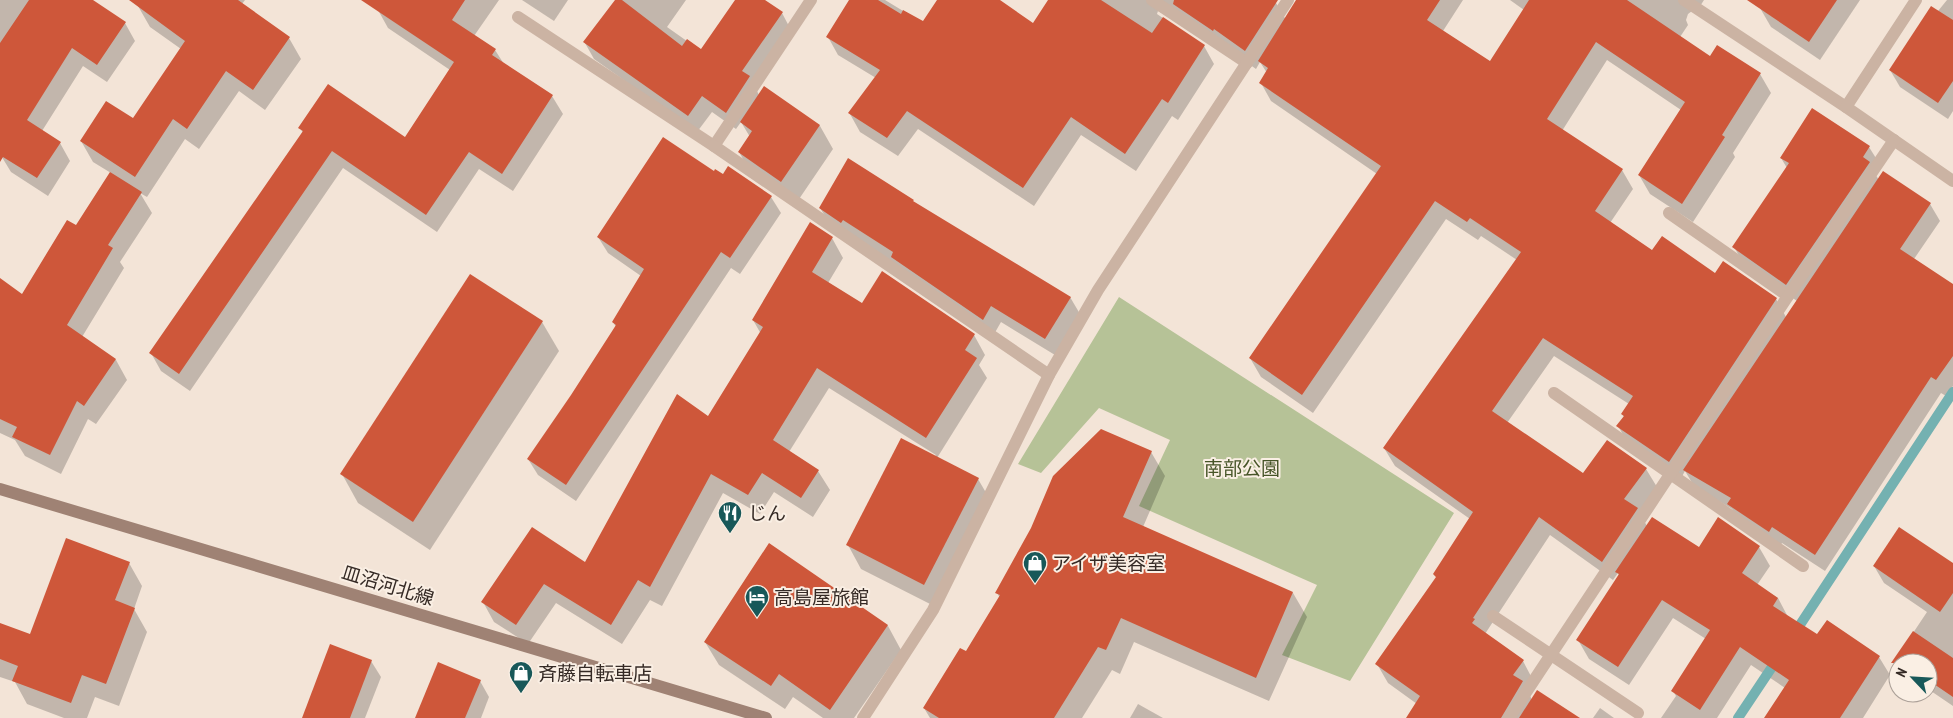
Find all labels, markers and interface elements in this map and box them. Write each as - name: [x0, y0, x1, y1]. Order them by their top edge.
- park label: 南部公園: [1204, 456, 1280, 480]
- restaurant icon: じん: [717, 500, 743, 534]
- place label: じん: [748, 501, 786, 525]
- shop icon: アイザ美容室: [1022, 550, 1048, 584]
- place label: アイザ美容室: [1052, 551, 1165, 575]
- street label: 皿沼河北線: [339, 560, 437, 610]
- hotel icon: 高島屋旅館: [744, 584, 770, 618]
- place label: 高島屋旅館: [774, 585, 869, 609]
- north arrow: [1888, 653, 1938, 703]
- shop icon: 斉藤自転車店: [508, 660, 534, 694]
- place label: 斉藤自転車店: [538, 661, 652, 685]
- text: N: [1891, 665, 1911, 680]

